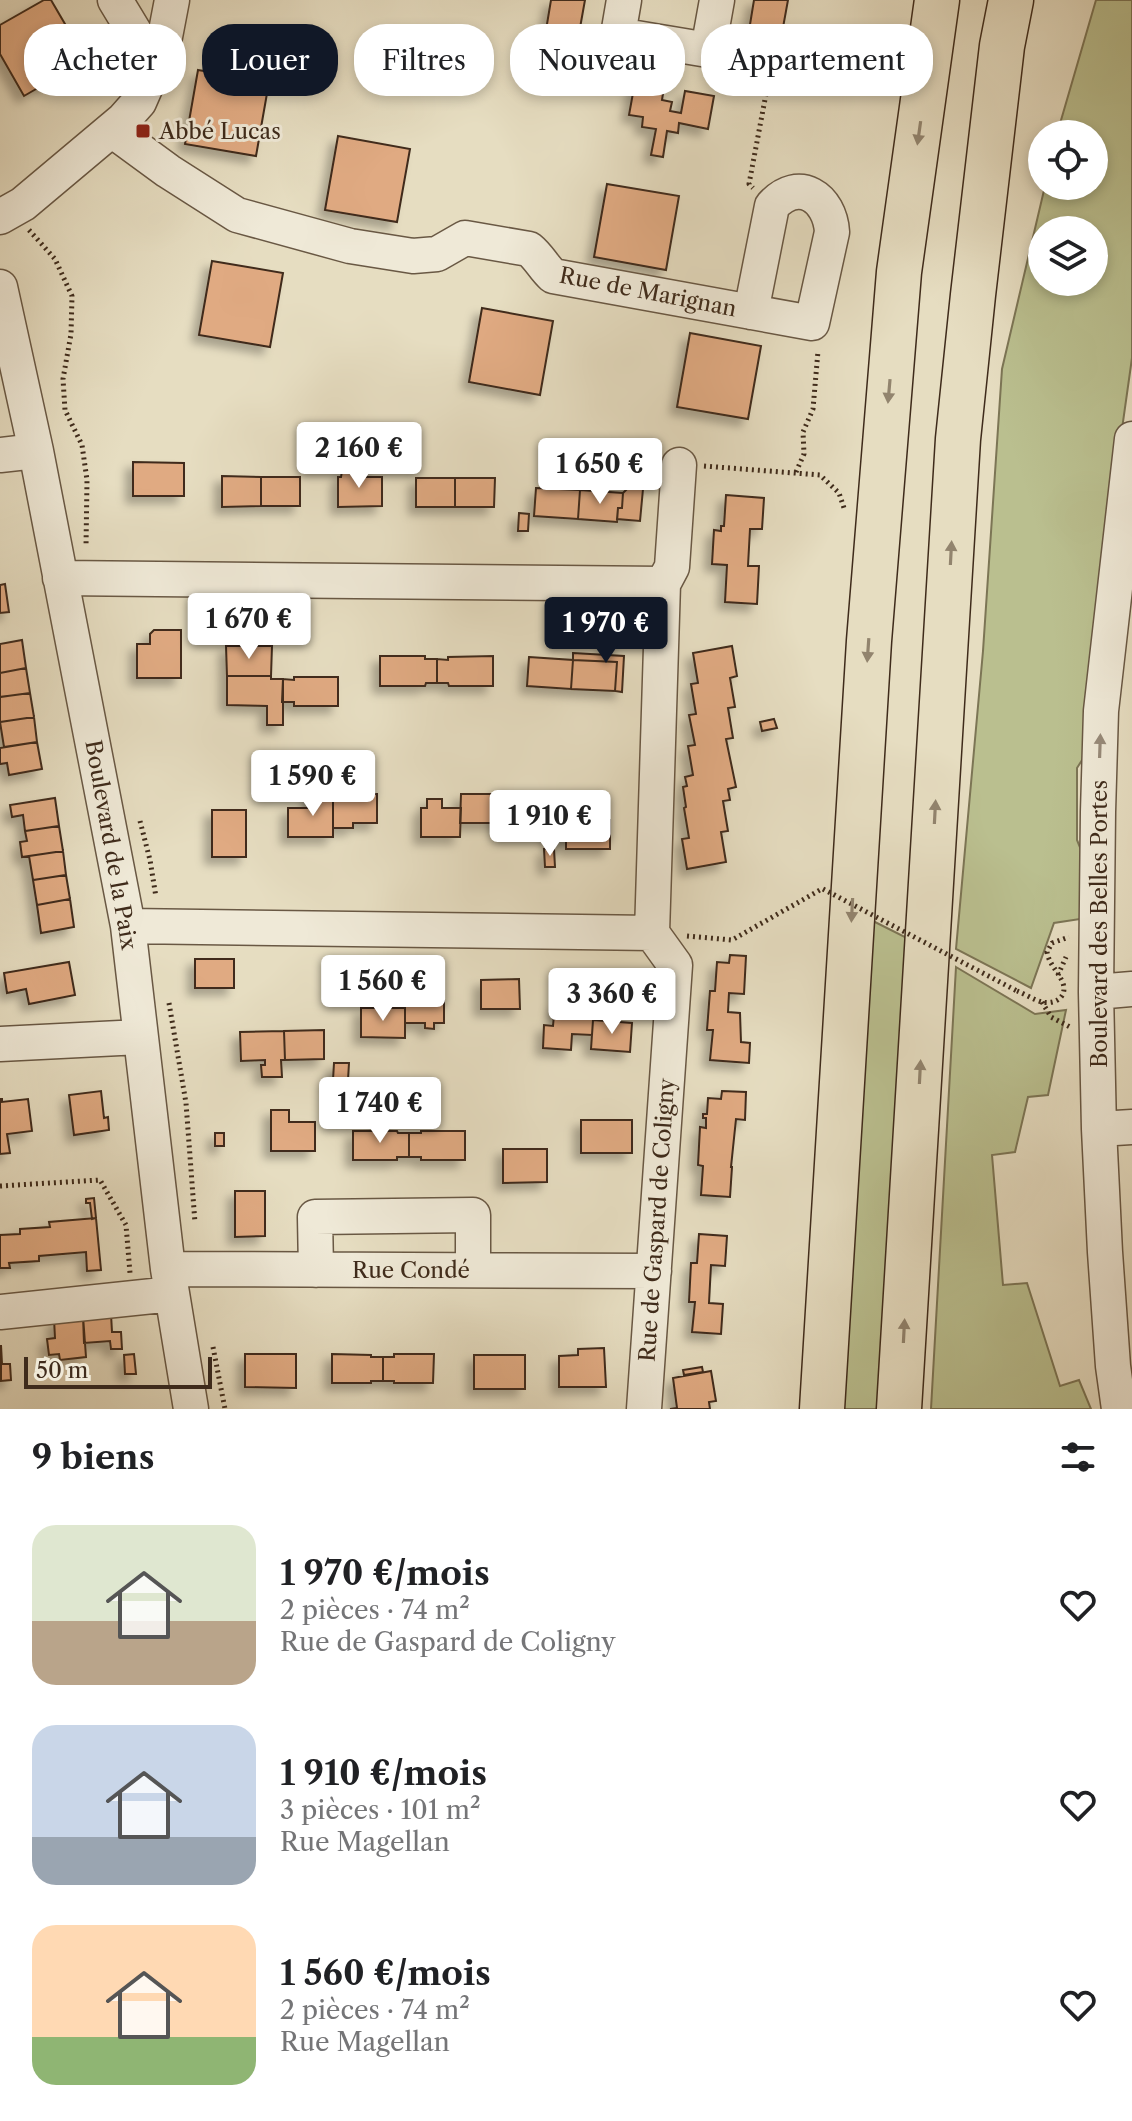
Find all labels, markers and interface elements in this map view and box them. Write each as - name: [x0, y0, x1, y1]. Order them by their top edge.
- chip: Acheter: [24, 24, 186, 96]
- chip: Louer: [202, 24, 338, 96]
- chip: Filtres: [354, 24, 494, 96]
- chip: Nouveau: [510, 24, 685, 96]
- chip: Appartement: [701, 24, 933, 96]
- place label: Abbé Lucas: [158, 118, 281, 145]
- map controls: [1028, 120, 1108, 296]
- button: locate: [1028, 120, 1108, 200]
- one-way arrow: [912, 121, 925, 146]
- marker: Abbé Lucas: [134, 122, 152, 140]
- button: layers: [1028, 216, 1108, 296]
- street label: Rue de Marignan: [557, 262, 739, 322]
- one-way arrow: [882, 379, 895, 404]
- pin: 2 160 €: [285, 422, 433, 490]
- text: 2 160 €: [315, 432, 403, 464]
- pin: 1 650 €: [526, 438, 674, 506]
- text: 1 650 €: [556, 448, 644, 480]
- one-way arrow: [945, 540, 958, 565]
- pin: 1 670 €: [175, 593, 323, 661]
- pin: 1 970 €: [532, 597, 680, 665]
- text: 1 670 €: [206, 603, 292, 635]
- text: 1 970 €: [563, 607, 649, 639]
- one-way arrow: [861, 638, 874, 663]
- one-way arrow: [1094, 733, 1107, 758]
- street label: Boulevard de la Paix: [79, 738, 143, 952]
- pin: 1 590 €: [239, 750, 387, 818]
- text: 1 590 €: [269, 760, 357, 792]
- street label: Boulevard des Belles Portes: [1086, 780, 1113, 1068]
- pin: 1 910 €: [476, 790, 624, 858]
- one-way arrow: [929, 799, 942, 824]
- text: 1 910 €: [508, 800, 592, 832]
- one-way arrow: [846, 898, 859, 923]
- pin: 1 560 €: [309, 955, 457, 1023]
- text: 1 560 €: [339, 965, 427, 997]
- pin: 3 360 €: [538, 968, 686, 1036]
- text: 3 360 €: [566, 978, 658, 1010]
- one-way arrow: [913, 1059, 926, 1084]
- pin: 1 740 €: [306, 1077, 454, 1145]
- street label: Rue de Gaspard de Coligny: [634, 1077, 680, 1363]
- text: 1 740 €: [337, 1087, 423, 1119]
- street label: Rue Condé: [352, 1257, 470, 1284]
- one-way arrow: [898, 1318, 911, 1343]
- scale bar: [24, 1353, 212, 1389]
- text: 50 m: [36, 1357, 88, 1384]
- icon: filters: [1056, 1435, 1100, 1479]
- text: 9 biens: [32, 1436, 154, 1478]
- text: 1 970 €/mois: [280, 1552, 490, 1594]
- icon: home: [96, 1557, 192, 1653]
- icon: heart: [1056, 1583, 1100, 1627]
- text: 2 pièces · 74 m²: [280, 1594, 470, 1626]
- text: Rue de Gaspard de Coligny: [280, 1626, 616, 1658]
- text: 1 910 €/mois: [280, 1752, 487, 1794]
- icon: home: [96, 1757, 192, 1853]
- icon: heart: [1056, 1783, 1100, 1827]
- text: 3 pièces · 101 m²: [280, 1794, 481, 1826]
- text: Rue Magellan: [280, 1826, 450, 1858]
- text: 1 560 €/mois: [280, 1952, 491, 1994]
- icon: home: [96, 1957, 192, 2053]
- icon: heart: [1056, 1983, 1100, 2027]
- text: 2 pièces · 74 m²: [280, 1994, 470, 2026]
- text: Rue Magellan: [280, 2026, 450, 2058]

